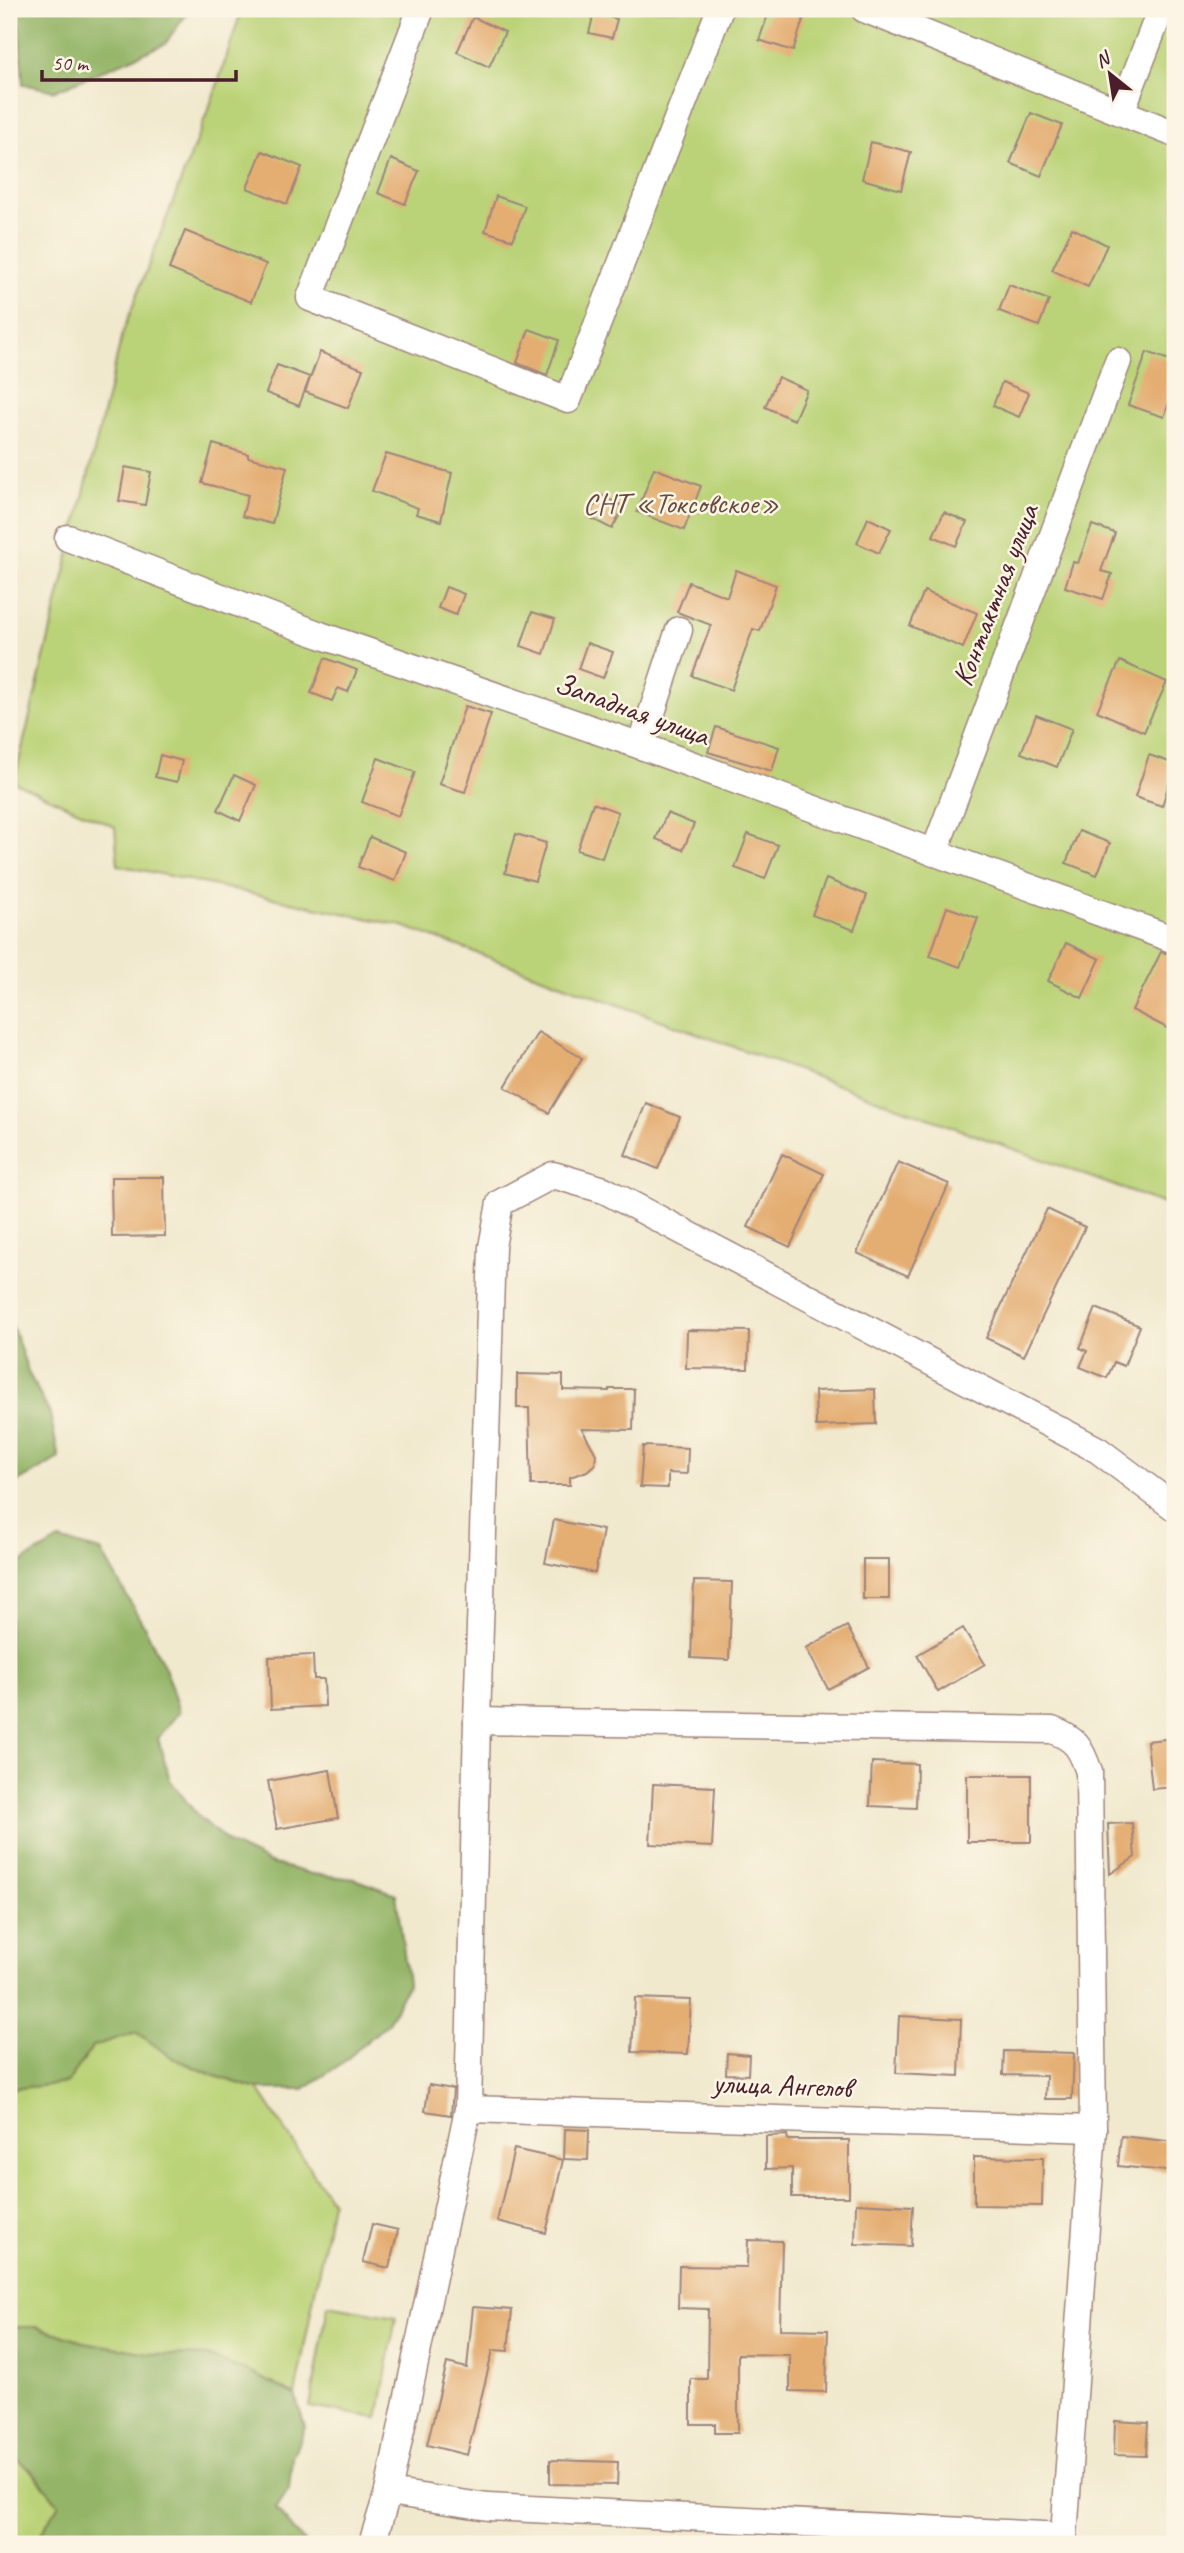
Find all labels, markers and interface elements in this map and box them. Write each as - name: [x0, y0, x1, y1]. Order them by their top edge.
- scale bar: [42, 38, 236, 82]
- north arrow: [1076, 38, 1146, 108]
- text: N: [1091, 45, 1116, 73]
- text: 50 m: [52, 50, 90, 76]
- park label: СНТ «Токсовское»: [583, 484, 779, 522]
- street label: Контактная улица: [943, 497, 1048, 691]
- street label: Западная улица: [550, 663, 716, 755]
- street label: улица Ангелов: [710, 2064, 858, 2107]

